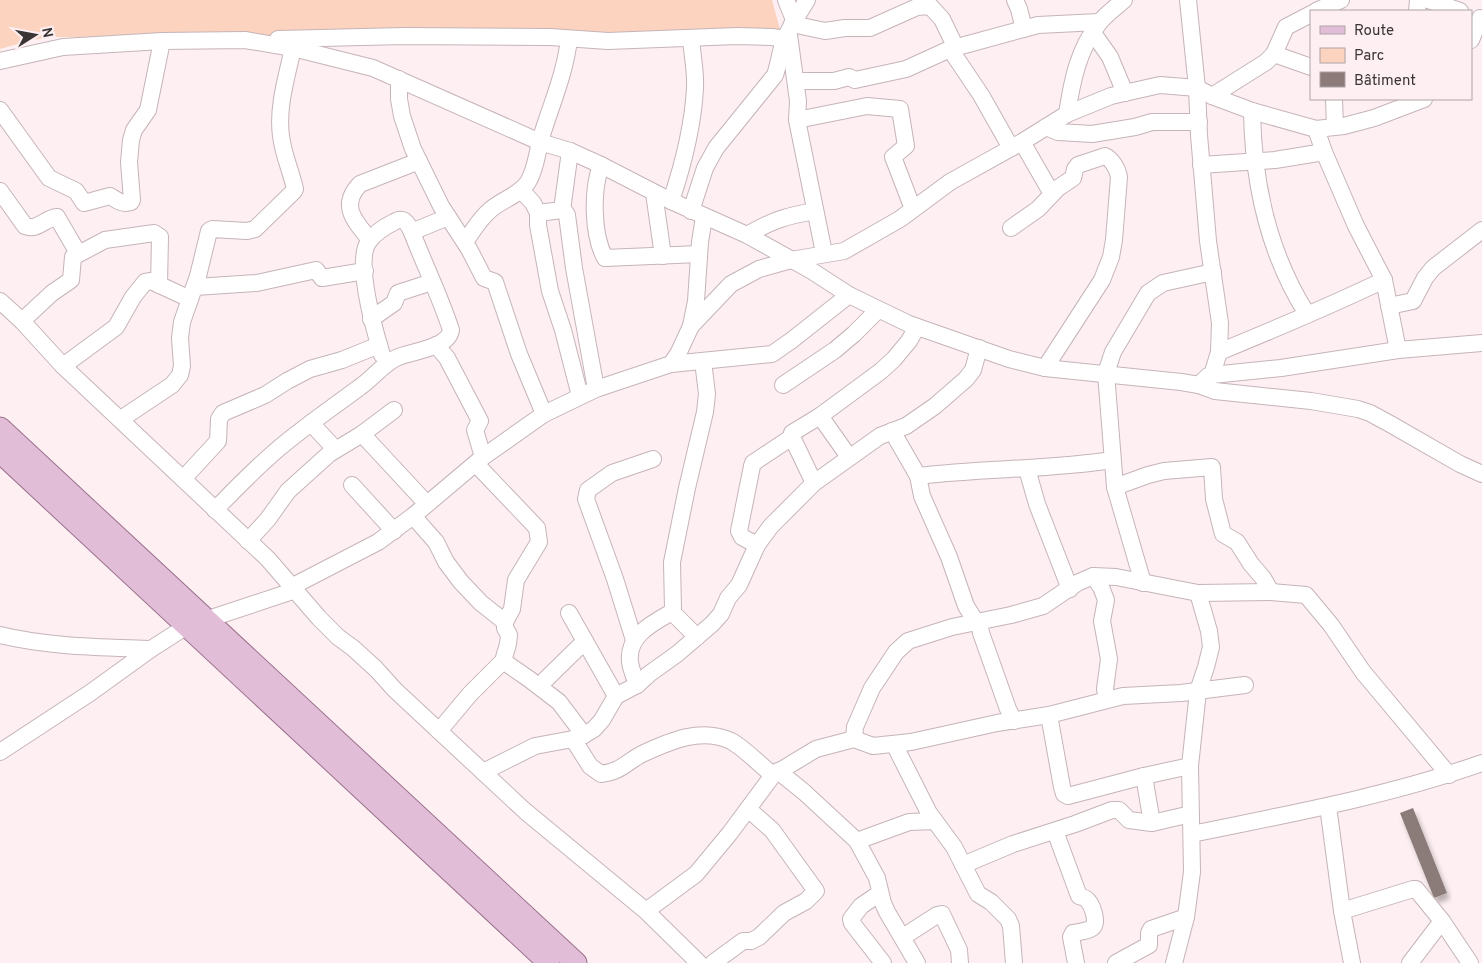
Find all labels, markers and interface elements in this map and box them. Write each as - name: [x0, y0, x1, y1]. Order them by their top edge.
- north arrow: [10, 10, 60, 60]
- legend: [1310, 10, 1472, 100]
- text: Route: [1354, 22, 1394, 41]
- text: N: [37, 26, 56, 39]
- text: Parc: [1354, 47, 1384, 66]
- text: Bâtiment: [1354, 72, 1416, 91]

